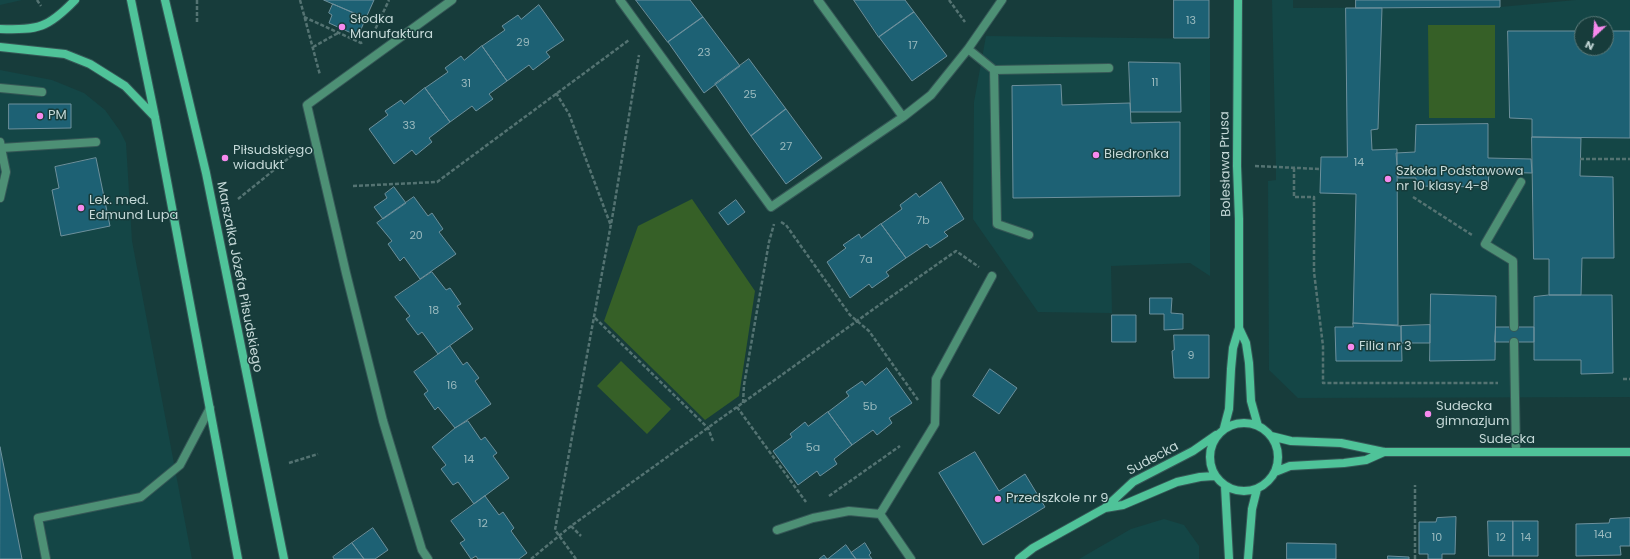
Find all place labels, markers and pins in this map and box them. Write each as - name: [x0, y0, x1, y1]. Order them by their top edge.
- place label: Słodka Manufaktura: [350, 12, 433, 43]
- marker: Słodka Manufaktura: [337, 22, 347, 32]
- place label: PM: [48, 108, 67, 124]
- marker: PM: [35, 111, 45, 121]
- place label: Piłsudskiego wiadukt: [233, 143, 313, 174]
- place label: Biedronka: [1104, 147, 1169, 163]
- marker: Biedronka: [1091, 150, 1101, 160]
- marker: Piłsudskiego wiadukt: [220, 153, 230, 163]
- place label: Szkoła Podstawowa nr 10 klasy 4-8: [1396, 164, 1523, 195]
- marker: Szkoła Podstawowa nr 10 klasy 4-8: [1383, 174, 1393, 184]
- place label: Lek. med. Edmund Lupa: [89, 193, 178, 224]
- marker: Lek. med. Edmund Lupa: [76, 203, 86, 213]
- place label: Filia nr 3: [1359, 339, 1412, 355]
- marker: Filia nr 3: [1346, 342, 1356, 352]
- place label: Sudecka gimnazjum: [1436, 399, 1509, 430]
- marker: Sudecka gimnazjum: [1423, 409, 1433, 419]
- place label: Przedszkole nr 9: [1006, 491, 1108, 507]
- marker: Przedszkole nr 9: [993, 494, 1003, 504]

